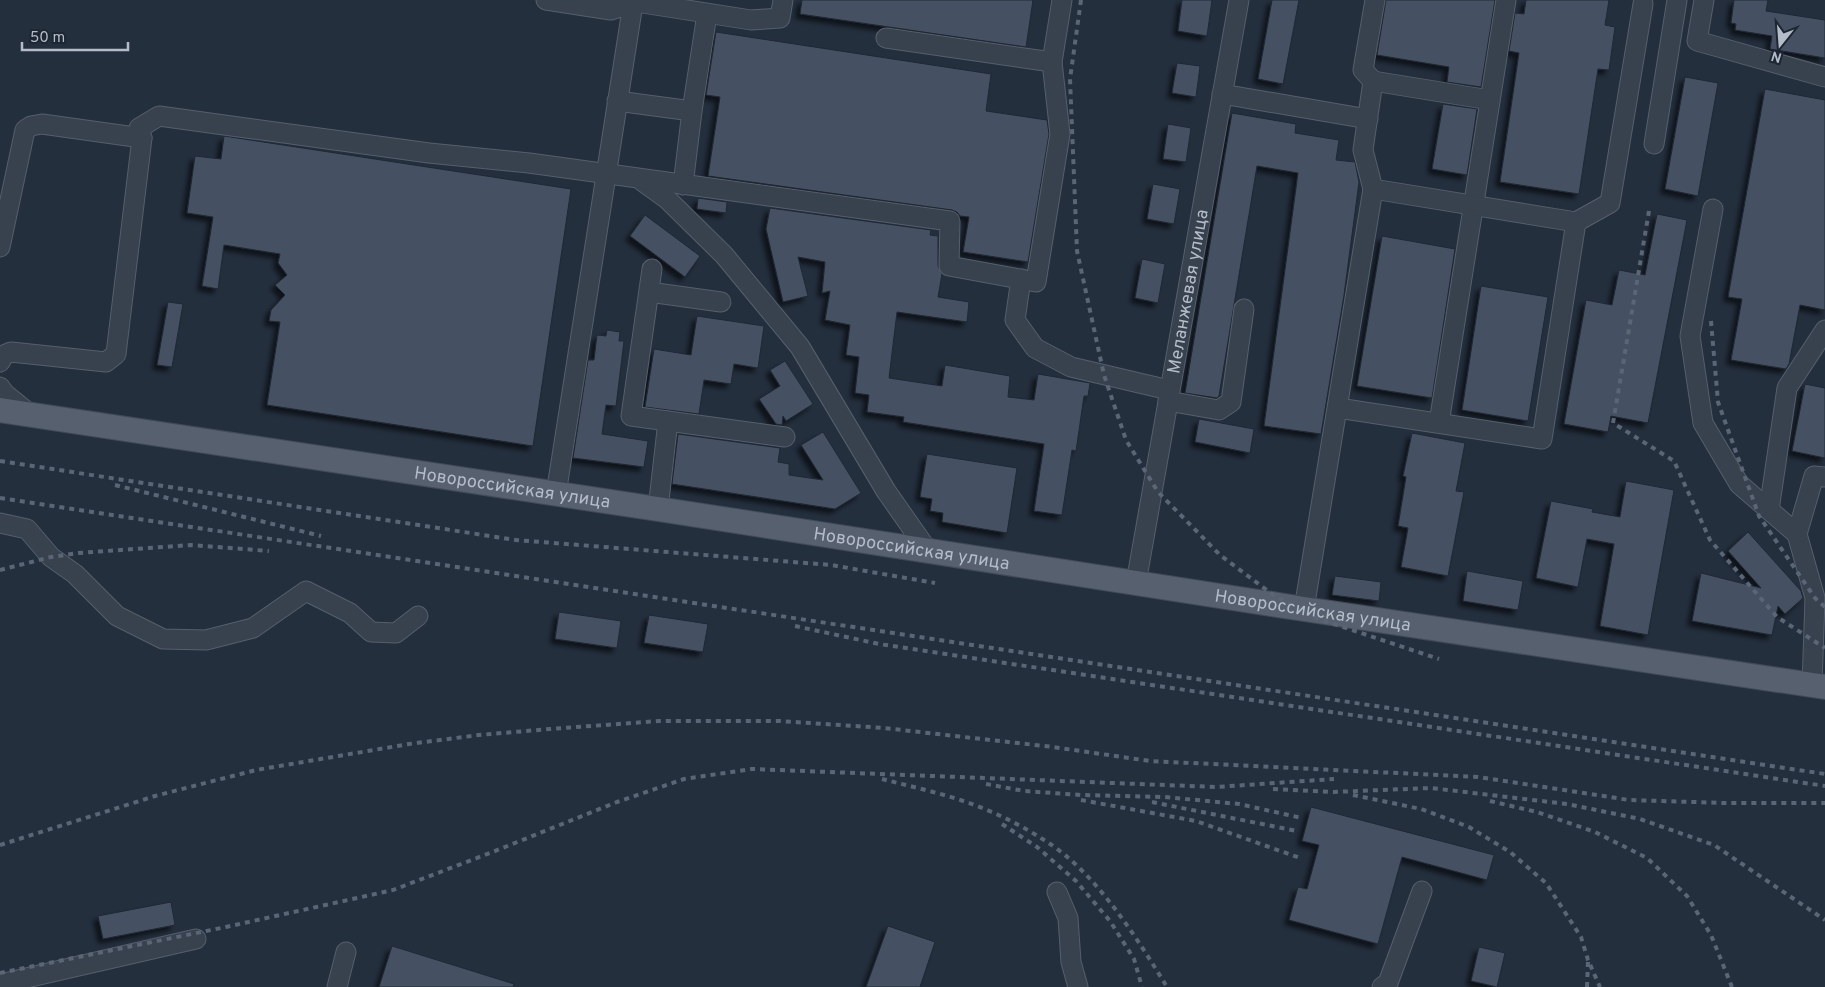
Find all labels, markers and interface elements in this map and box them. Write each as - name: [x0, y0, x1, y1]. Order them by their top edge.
- scale bar: [22, 20, 129, 52]
- north arrow: [1755, 20, 1805, 70]
- text: 50 m: [30, 29, 65, 48]
- text: N: [1769, 46, 1784, 66]
- street label: Меланжевая улица: [1163, 208, 1215, 376]
- street label: Новороссийская улица: [412, 462, 612, 515]
- street label: Новороссийская улица: [812, 523, 1011, 576]
- street label: Новороссийская улица: [1213, 585, 1412, 638]

